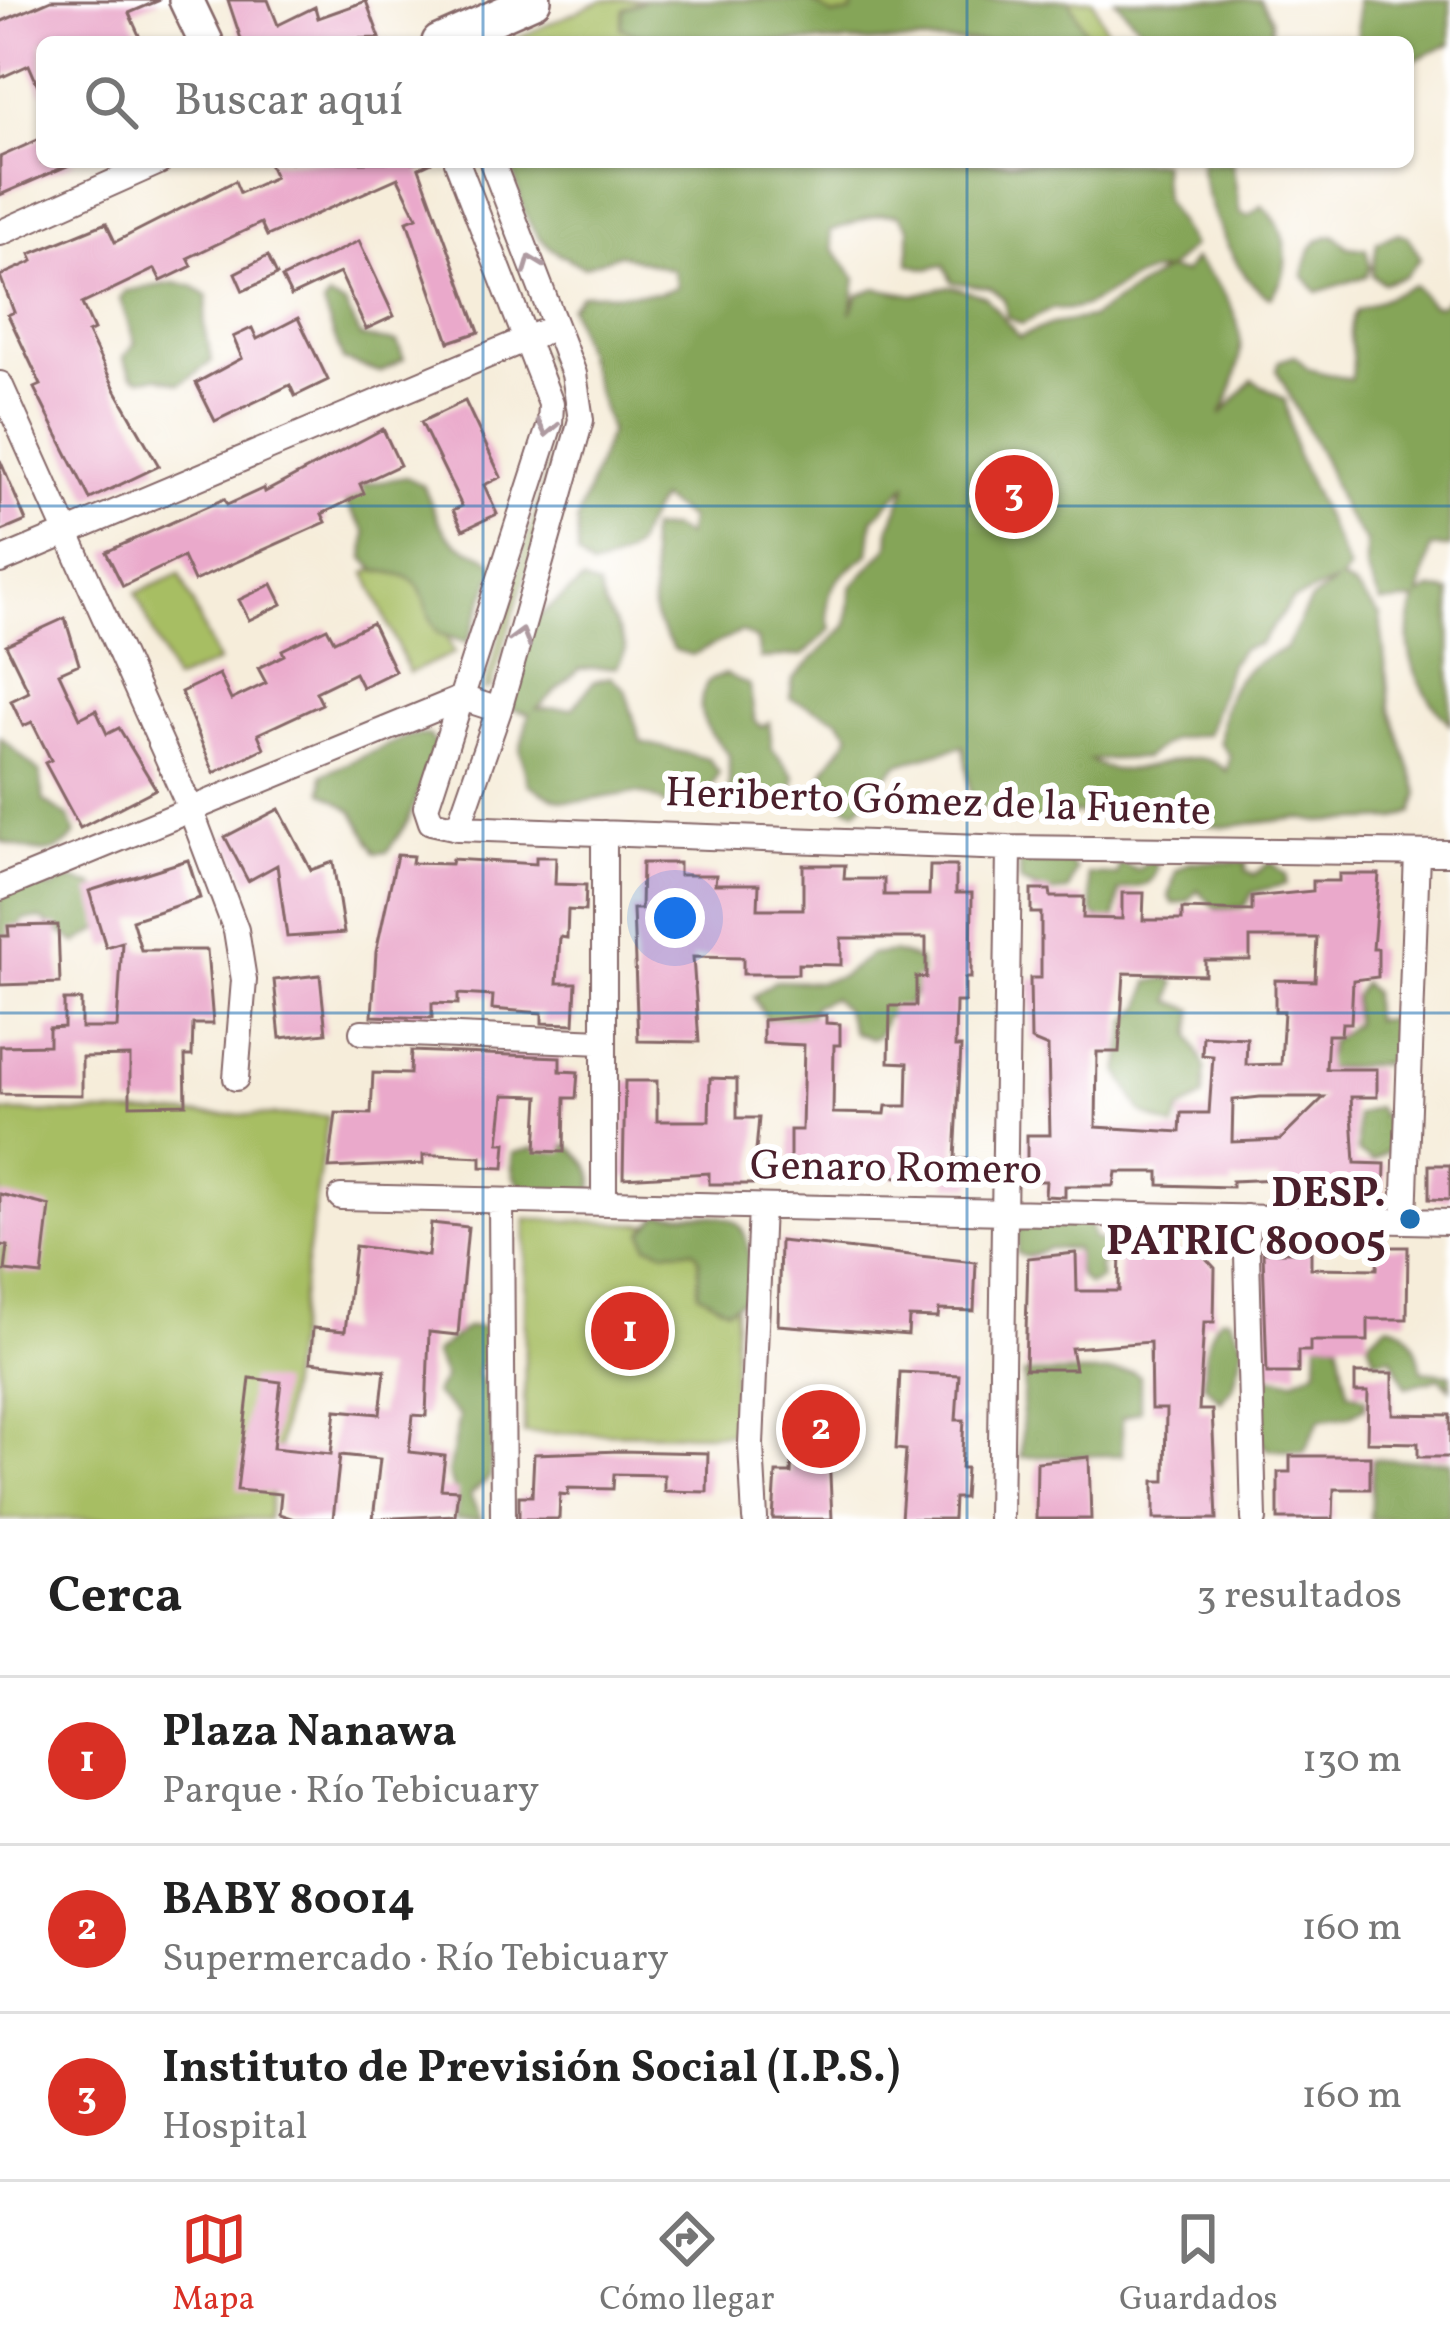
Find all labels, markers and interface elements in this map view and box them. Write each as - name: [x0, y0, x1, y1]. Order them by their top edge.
- search box: [36, 36, 1414, 168]
- icon: search: [78, 69, 144, 135]
- text: Buscar aquí: [174, 71, 403, 134]
- one-way arrow: [522, 254, 547, 275]
- one-way arrow: [535, 418, 560, 438]
- pin: 3: [975, 449, 1053, 539]
- one-way arrow: [507, 627, 532, 648]
- street label: Heriberto Gómez de la Fuente: [664, 765, 1212, 843]
- your location: [645, 888, 705, 948]
- street label: Genaro Romero: [749, 1138, 1043, 1202]
- place label: DESP. PATRIC 80005: [1106, 1166, 1386, 1273]
- marker: DESP. PATRIC 80005: [1397, 1206, 1423, 1232]
- pin: 1: [591, 1286, 669, 1376]
- pin: 2: [782, 1384, 860, 1474]
- text: Cerca: [48, 1562, 183, 1633]
- text: 3 resultados: [1196, 1570, 1402, 1624]
- text: Plaza Nanawa: [162, 1702, 457, 1765]
- text: 1: [79, 1734, 95, 1788]
- text: 130 m: [1302, 1734, 1402, 1788]
- text: Parque · Río Tebicuary: [162, 1765, 539, 1819]
- text: BABY 80014: [162, 1870, 415, 1933]
- text: 2: [77, 1902, 97, 1956]
- text: 160 m: [1301, 1902, 1402, 1956]
- text: Supermercado · Río Tebicuary: [162, 1933, 669, 1987]
- text: Instituto de Previsión Social (I.P.S.): [162, 2038, 900, 2101]
- text: 3: [77, 2070, 97, 2124]
- text: 160 m: [1301, 2070, 1402, 2124]
- text: Hospital: [162, 2101, 308, 2155]
- tab: Mapa: [172, 2206, 255, 2324]
- tab: Cómo llegar: [600, 2206, 775, 2324]
- tab: Guardados: [1119, 2206, 1278, 2324]

